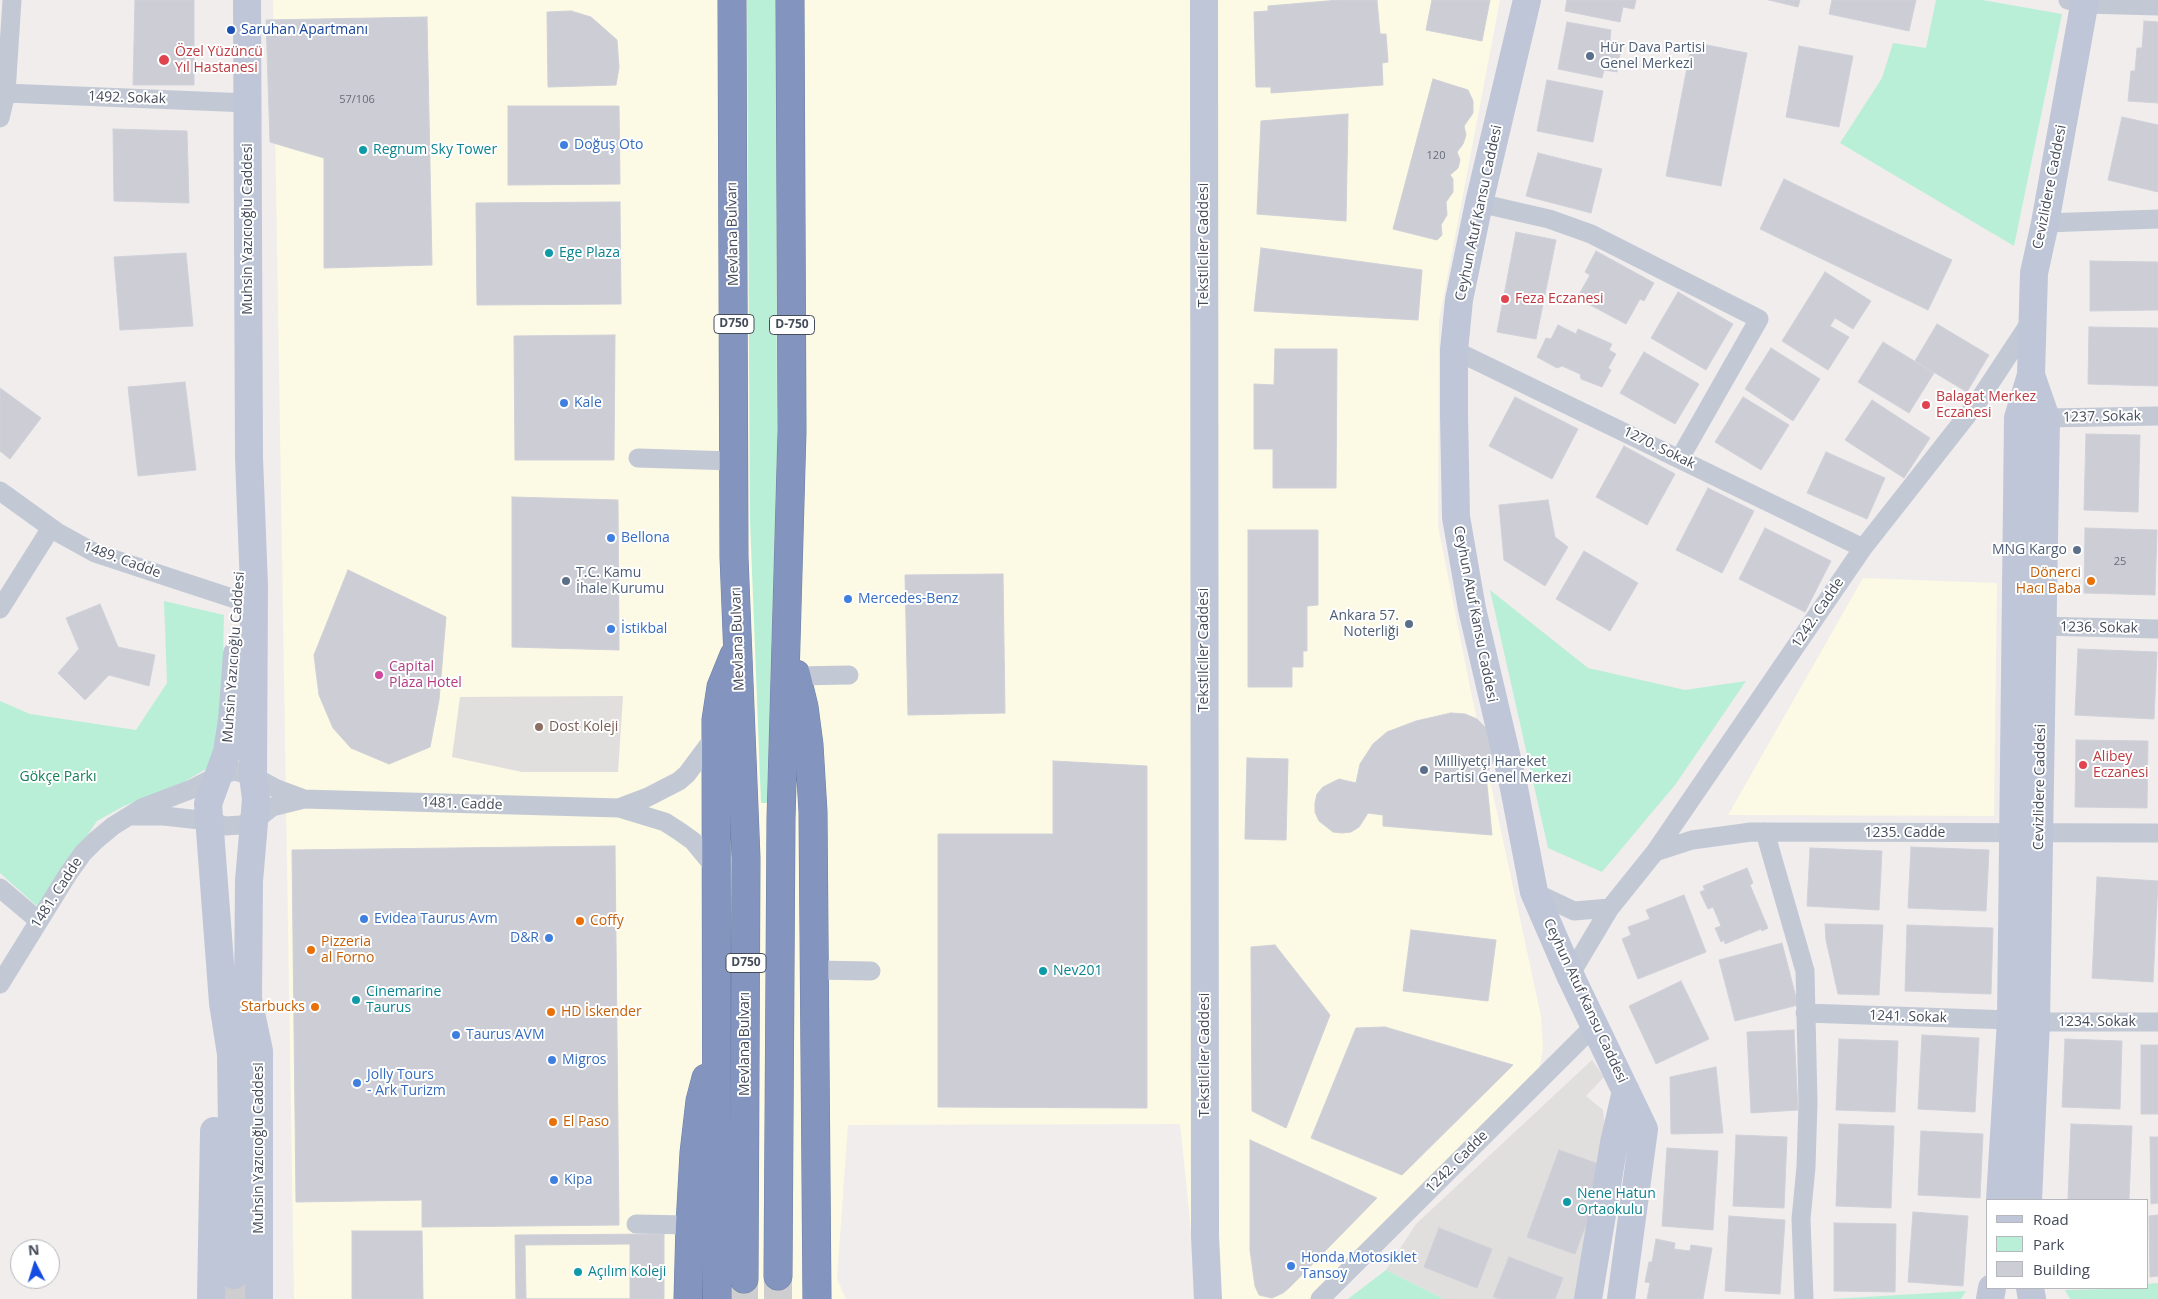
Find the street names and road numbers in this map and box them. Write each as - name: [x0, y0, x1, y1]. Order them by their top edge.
- street label: 1492. Sokak: [88, 88, 166, 108]
- street label: Ceyhun Atuf Kansu Caddesi: [1452, 123, 1506, 303]
- street label: Cevizlidere Caddesi: [2030, 123, 2070, 251]
- street label: Muhsin Yazıcıoğlu Caddesi: [240, 143, 256, 315]
- street label: Mevlana Bulvarı: [724, 182, 742, 286]
- street label: Tekstilciler Caddesi: [1196, 183, 1212, 307]
- road number: D750: [714, 314, 754, 334]
- road number: D-750: [770, 316, 814, 334]
- street label: 1237. Sokak: [2063, 408, 2141, 426]
- street label: 1270. Sokak: [1620, 423, 1698, 473]
- street label: Ceyhun Atuf Kansu Caddesi: [1450, 524, 1500, 704]
- street label: 1489. Cadde: [81, 538, 163, 582]
- street label: Muhsin Yazıcıoğlu Caddesi: [220, 571, 248, 743]
- street label: 1242. Cadde: [1788, 575, 1848, 651]
- street label: Mevlana Bulvarı: [728, 587, 748, 691]
- street label: Tekstilciler Caddesi: [1196, 588, 1212, 712]
- street label: 1236. Sokak: [2060, 619, 2138, 637]
- street label: Cevizlidere Caddesi: [2030, 724, 2050, 850]
- street label: 1481. Cadde: [421, 794, 503, 814]
- street label: 1235. Cadde: [1865, 825, 1945, 841]
- street label: 1481. Cadde: [28, 854, 86, 932]
- street label: Ceyhun Atuf Kansu Caddesi: [1539, 916, 1631, 1086]
- road number: D750: [726, 954, 766, 972]
- street label: Mevlana Bulvarı: [737, 992, 753, 1096]
- street label: Tekstilciler Caddesi: [1197, 993, 1213, 1117]
- street label: 1241. Sokak: [1869, 1007, 1947, 1027]
- street label: 1234. Sokak: [2058, 1014, 2136, 1030]
- street label: Muhsin Yazıcıoğlu Caddesi: [251, 1062, 267, 1234]
- street label: 1242. Cadde: [1422, 1127, 1492, 1197]

